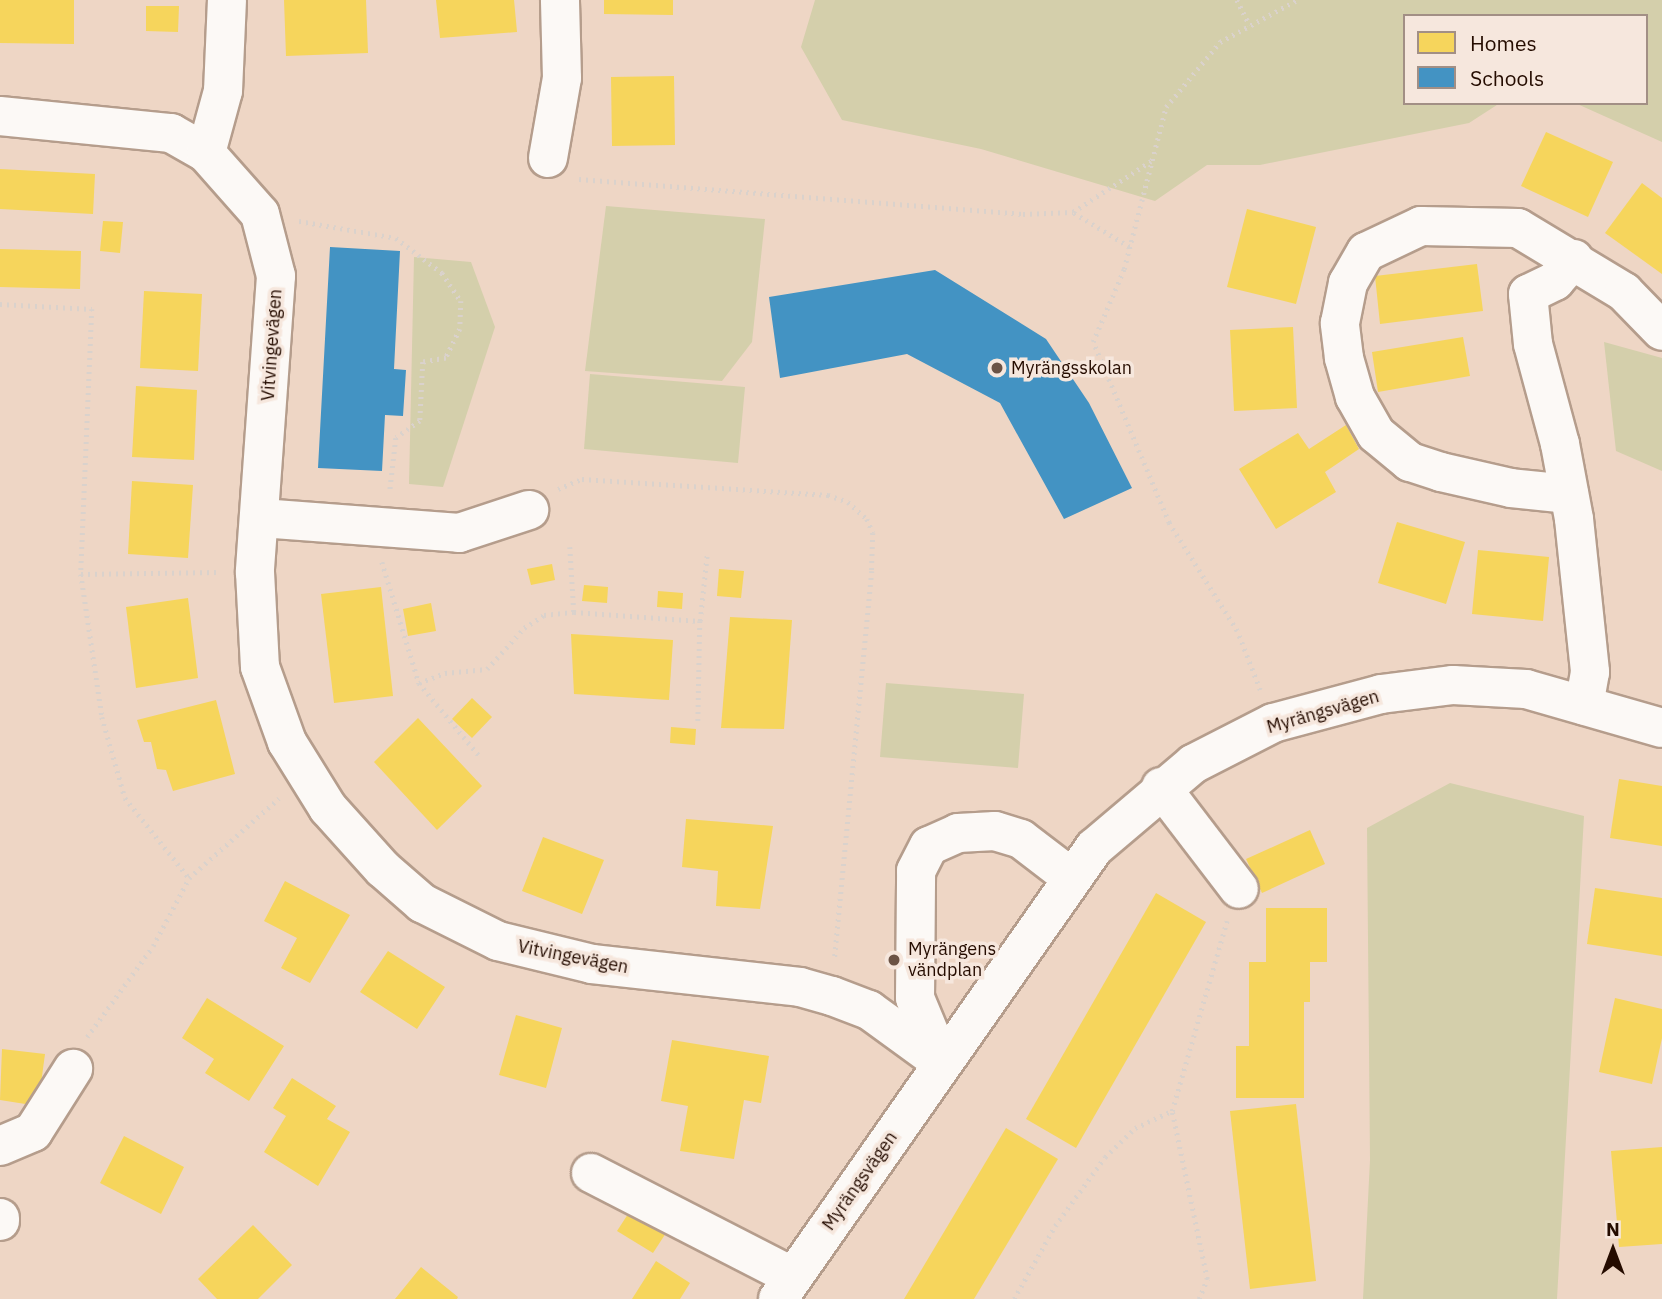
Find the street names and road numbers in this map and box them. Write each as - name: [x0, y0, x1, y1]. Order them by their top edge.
- street label: Vitvingevägen: [257, 288, 287, 402]
- street label: Myrängsvägen: [1264, 686, 1382, 738]
- street label: Vitvingevägen: [516, 936, 630, 978]
- street label: Myrängsvägen: [818, 1127, 902, 1235]

